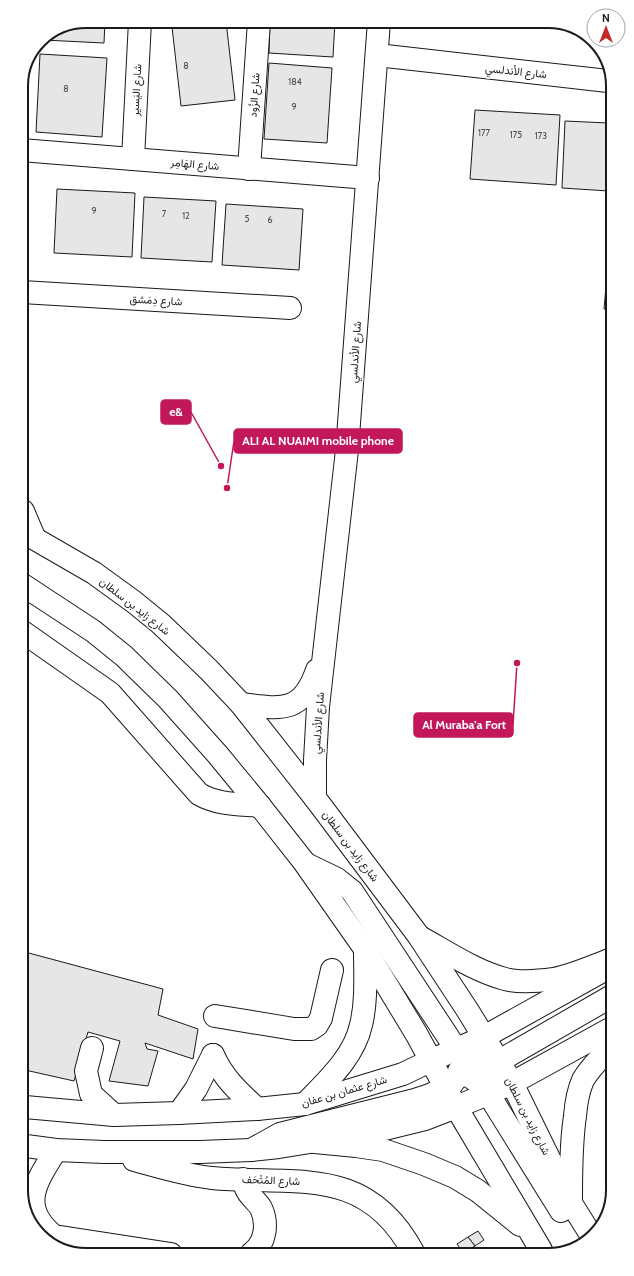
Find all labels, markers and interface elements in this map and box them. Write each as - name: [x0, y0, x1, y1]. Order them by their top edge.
- north arrow: [586, 8, 626, 48]
- text: N: [602, 11, 610, 25]
- house number: 8: [183, 60, 189, 71]
- street label: شارع الأندلسي: [484, 61, 548, 84]
- street label: شارع اليَسير: [128, 63, 145, 117]
- street label: شارع الزُود: [245, 72, 264, 118]
- house number: 184: [288, 76, 302, 87]
- house number: 8: [63, 83, 69, 94]
- house number: 9: [291, 101, 297, 112]
- house number: 177: [478, 127, 490, 138]
- house number: 175: [510, 129, 522, 140]
- house number: 173: [535, 130, 547, 141]
- street label: شارع الهَامِر: [169, 155, 220, 174]
- house number: 9: [91, 205, 97, 216]
- house number: 7: [162, 208, 167, 219]
- house number: 12: [182, 210, 190, 221]
- house number: 5: [245, 213, 250, 224]
- house number: 6: [267, 214, 273, 225]
- street label: شارع دِمَشق: [129, 292, 183, 309]
- street label: شارع الأندلسي: [346, 320, 367, 384]
- callout: e&: [161, 400, 191, 424]
- text: e&: [169, 404, 183, 419]
- callout: ALI AL NUAIMI mobile phone: [234, 429, 402, 453]
- text: ALI AL NUAIMI mobile phone: [242, 433, 394, 448]
- street label: شارع زايد بن سلطان: [96, 574, 173, 639]
- street label: شارع الأندلسي: [309, 691, 330, 755]
- callout: Al Muraba'a Fort: [414, 713, 513, 737]
- text: Al Muraba'a Fort: [422, 717, 506, 732]
- street label: شارع زايد بن سلطان: [319, 808, 383, 885]
- street label: شارع عثمان بن عفان: [299, 1072, 389, 1111]
- street label: شارع زايد بن سلطان: [501, 1075, 554, 1158]
- street label: شارع المُتْحَف: [242, 1172, 301, 1189]

